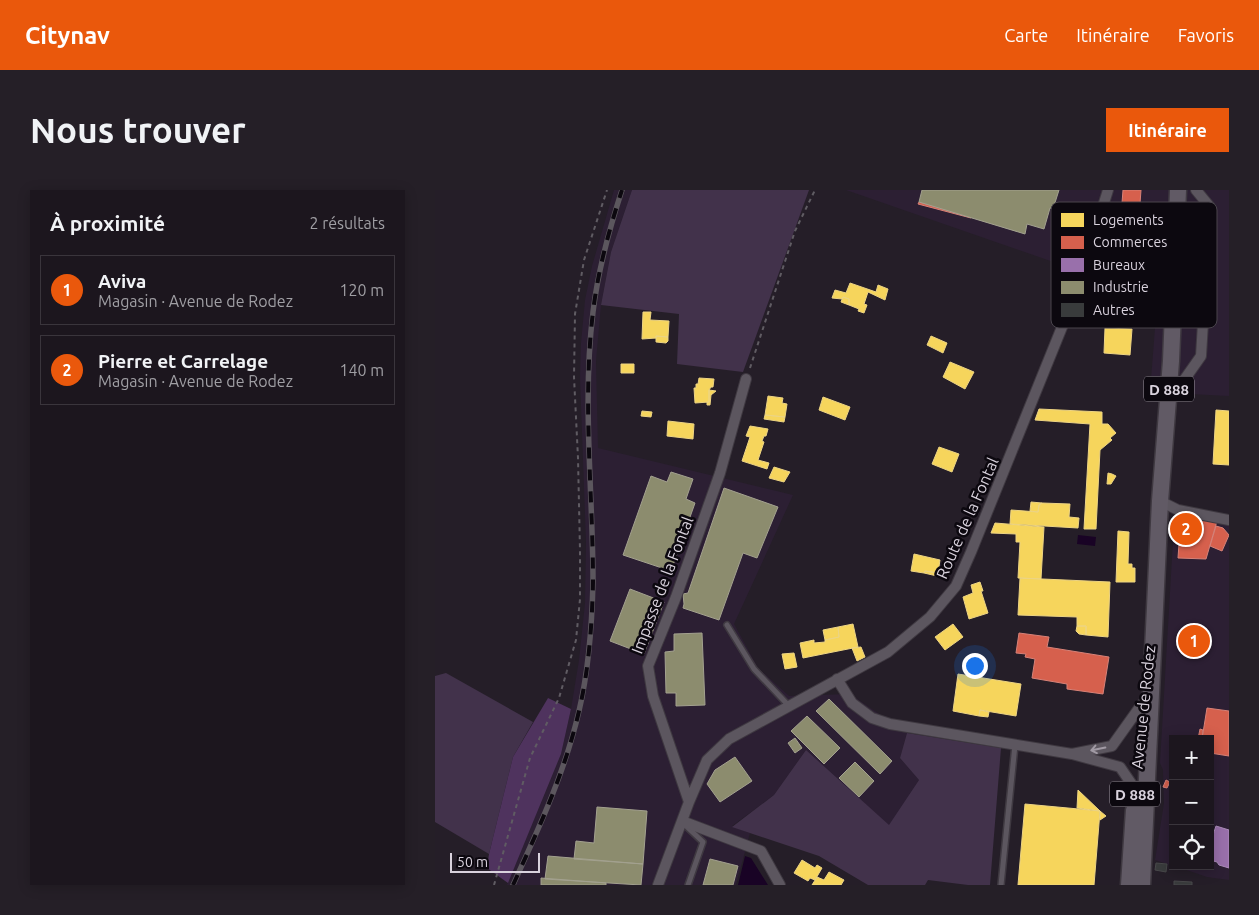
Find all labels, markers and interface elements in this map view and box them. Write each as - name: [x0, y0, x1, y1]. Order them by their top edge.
- text: Citynav: [25, 22, 110, 49]
- text: Carte: [1004, 25, 1048, 45]
- text: Itinéraire: [1076, 25, 1150, 45]
- text: Favoris: [1178, 25, 1234, 45]
- button: Itinéraire: [1106, 108, 1229, 152]
- text: Nous trouver: [30, 110, 246, 150]
- legend: [1051, 202, 1217, 328]
- text: À proximité: [50, 211, 165, 235]
- text: Logements: [1093, 212, 1163, 228]
- text: 2 résultats: [309, 214, 385, 232]
- text: Commerces: [1093, 234, 1167, 250]
- text: Bureaux: [1093, 257, 1145, 273]
- text: Aviva: [98, 270, 146, 292]
- text: Industrie: [1093, 279, 1149, 295]
- text: 1: [62, 281, 72, 299]
- text: 120 m: [339, 281, 384, 299]
- text: Magasin · Avenue de Rodez: [98, 292, 293, 310]
- text: Autres: [1093, 302, 1135, 318]
- text: Pierre et Carrelage: [98, 350, 268, 372]
- text: 2: [62, 361, 72, 379]
- text: 140 m: [339, 361, 384, 379]
- text: Magasin · Avenue de Rodez: [98, 372, 293, 390]
- road number: D 888: [1144, 376, 1194, 402]
- street label: Route de la Fontal: [932, 455, 1002, 581]
- pin: 2: [1170, 510, 1202, 548]
- street label: Impasse de la Fontal: [628, 514, 696, 656]
- pin: 1: [1178, 622, 1210, 660]
- street label: Avenue de Rodez: [1128, 644, 1158, 770]
- your location: [962, 653, 988, 679]
- map controls: [1169, 735, 1214, 870]
- button: +: [1169, 735, 1214, 780]
- one-way arrow: [1091, 745, 1107, 754]
- button: −: [1169, 780, 1214, 825]
- road number: D 888: [1110, 782, 1160, 806]
- button: locate: [1169, 825, 1214, 870]
- scale bar: [450, 850, 540, 873]
- text: 50 m: [457, 854, 488, 870]

